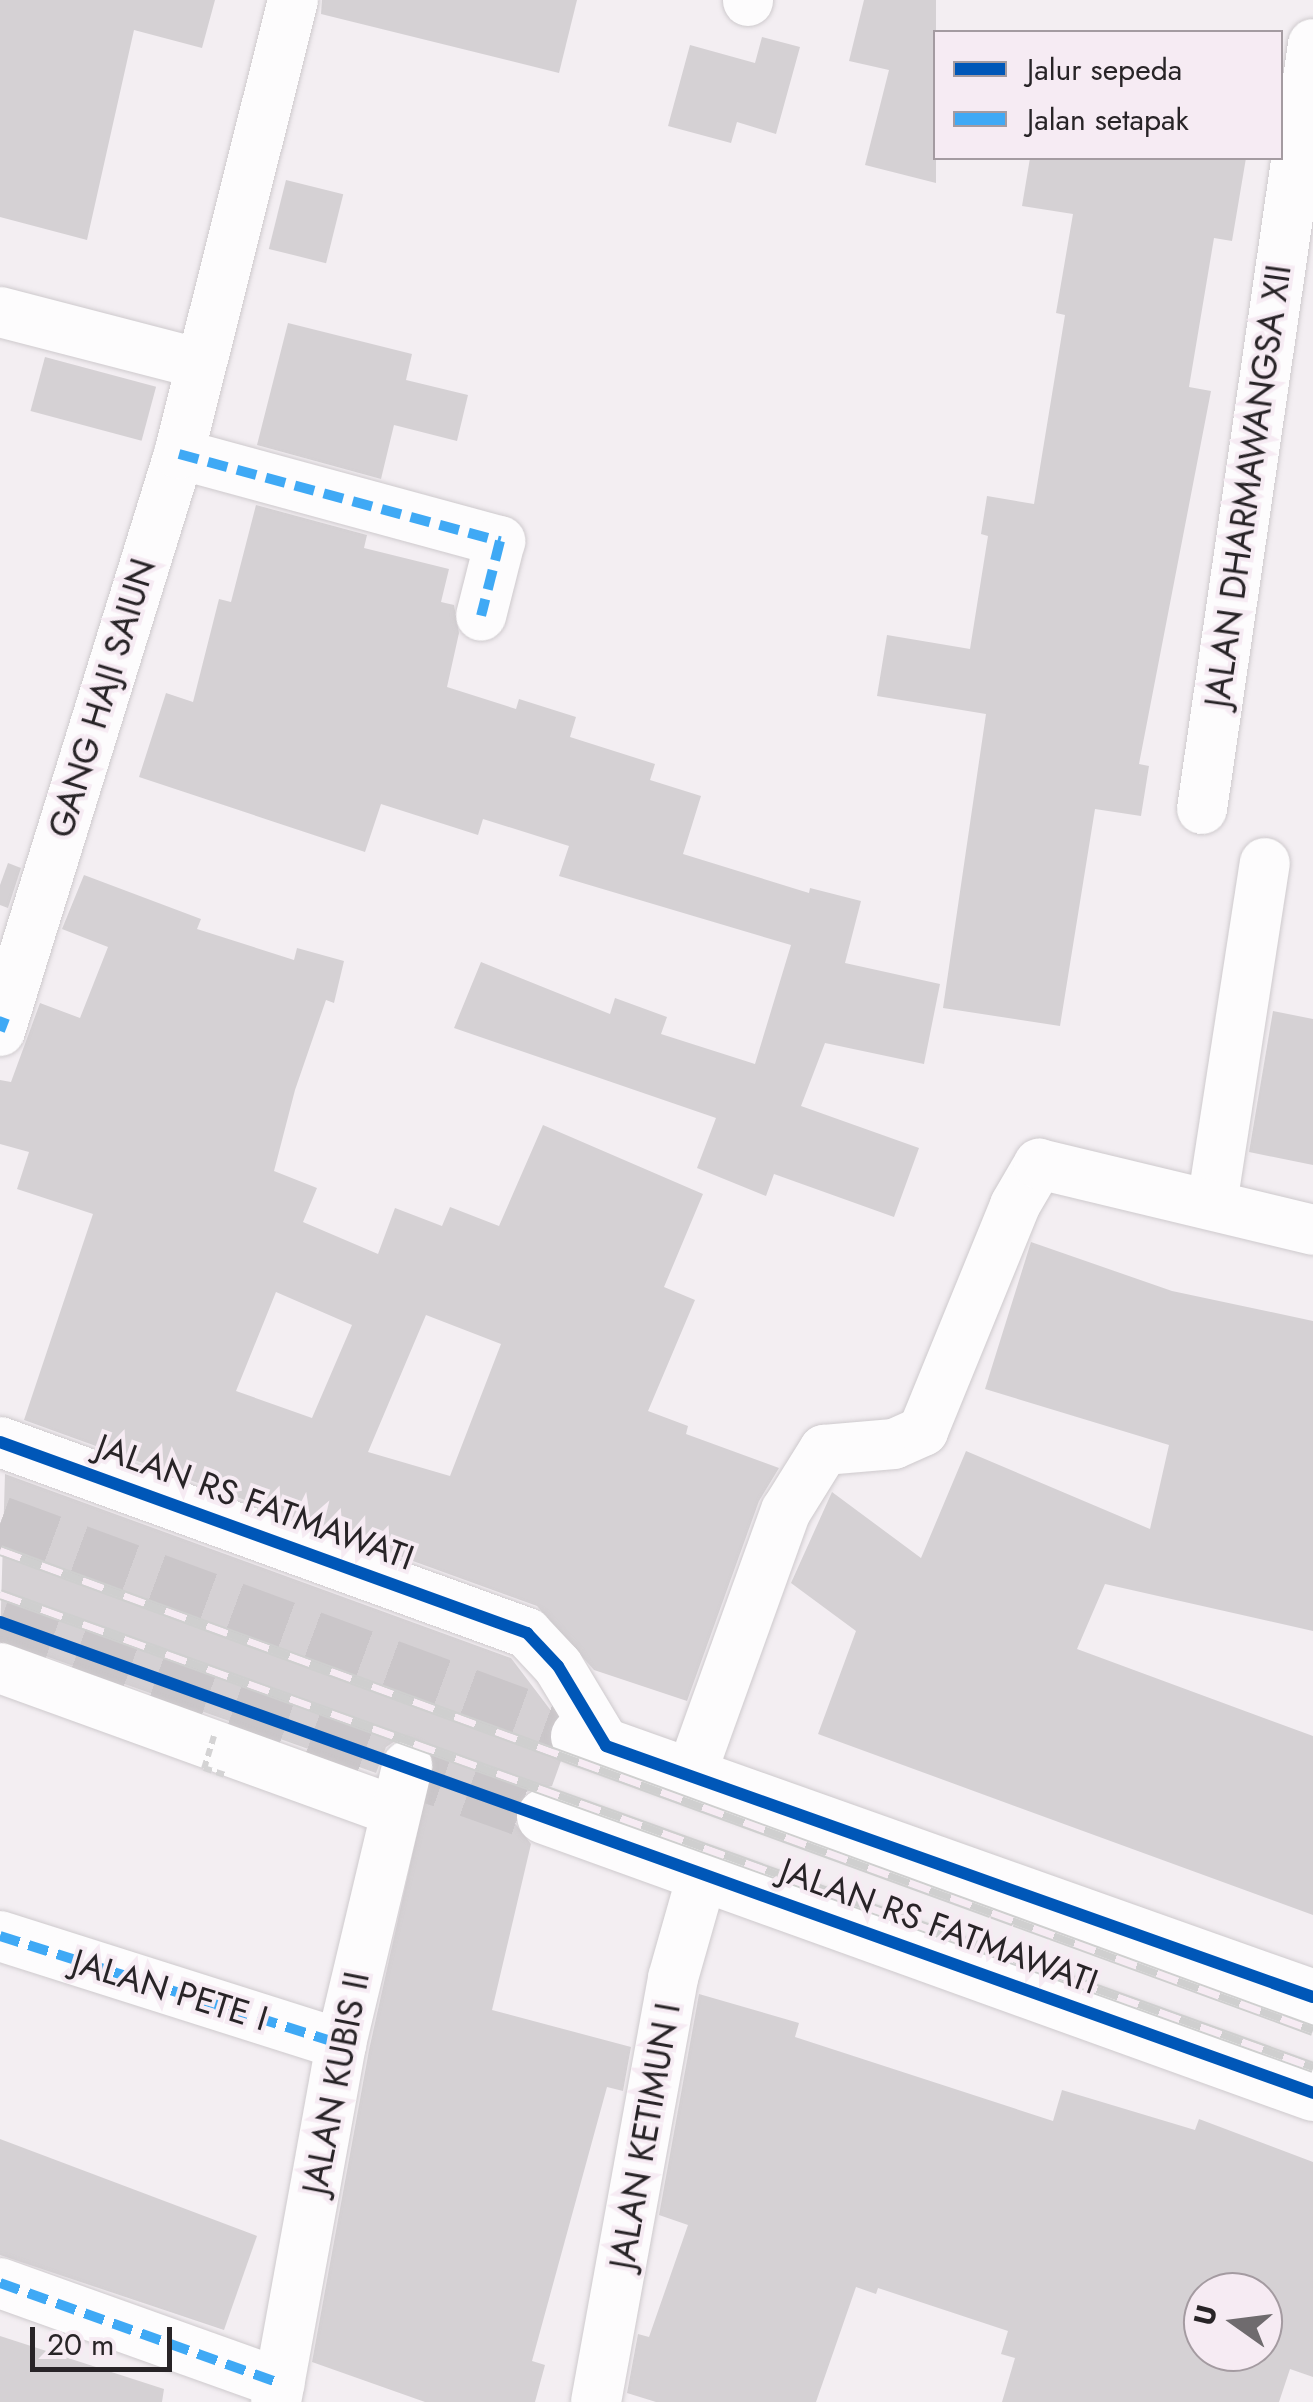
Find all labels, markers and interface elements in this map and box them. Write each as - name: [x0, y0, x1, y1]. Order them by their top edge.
- legend: [933, 30, 1283, 160]
- text: Jalur sepeda: [1027, 48, 1182, 91]
- text: Jalan setapak: [1027, 98, 1189, 141]
- street label: JALAN DHARMAWANGSA XII: [1196, 262, 1300, 710]
- street label: GANG HAJI SAIUN: [40, 553, 164, 843]
- street label: JALAN RS FATMAWATI: [90, 1425, 420, 1579]
- street label: JALAN RS FATMAWATI: [774, 1849, 1104, 2003]
- street label: JALAN PETE I: [67, 1940, 273, 2040]
- street label: JALAN KUBIS II: [294, 1968, 378, 2198]
- street label: JALAN KETIMUN I: [601, 2000, 689, 2272]
- north arrow: [1183, 2272, 1283, 2372]
- text: U: [1183, 2301, 1228, 2330]
- scale bar: [35, 2307, 178, 2369]
- text: 20 m: [47, 2323, 114, 2366]

